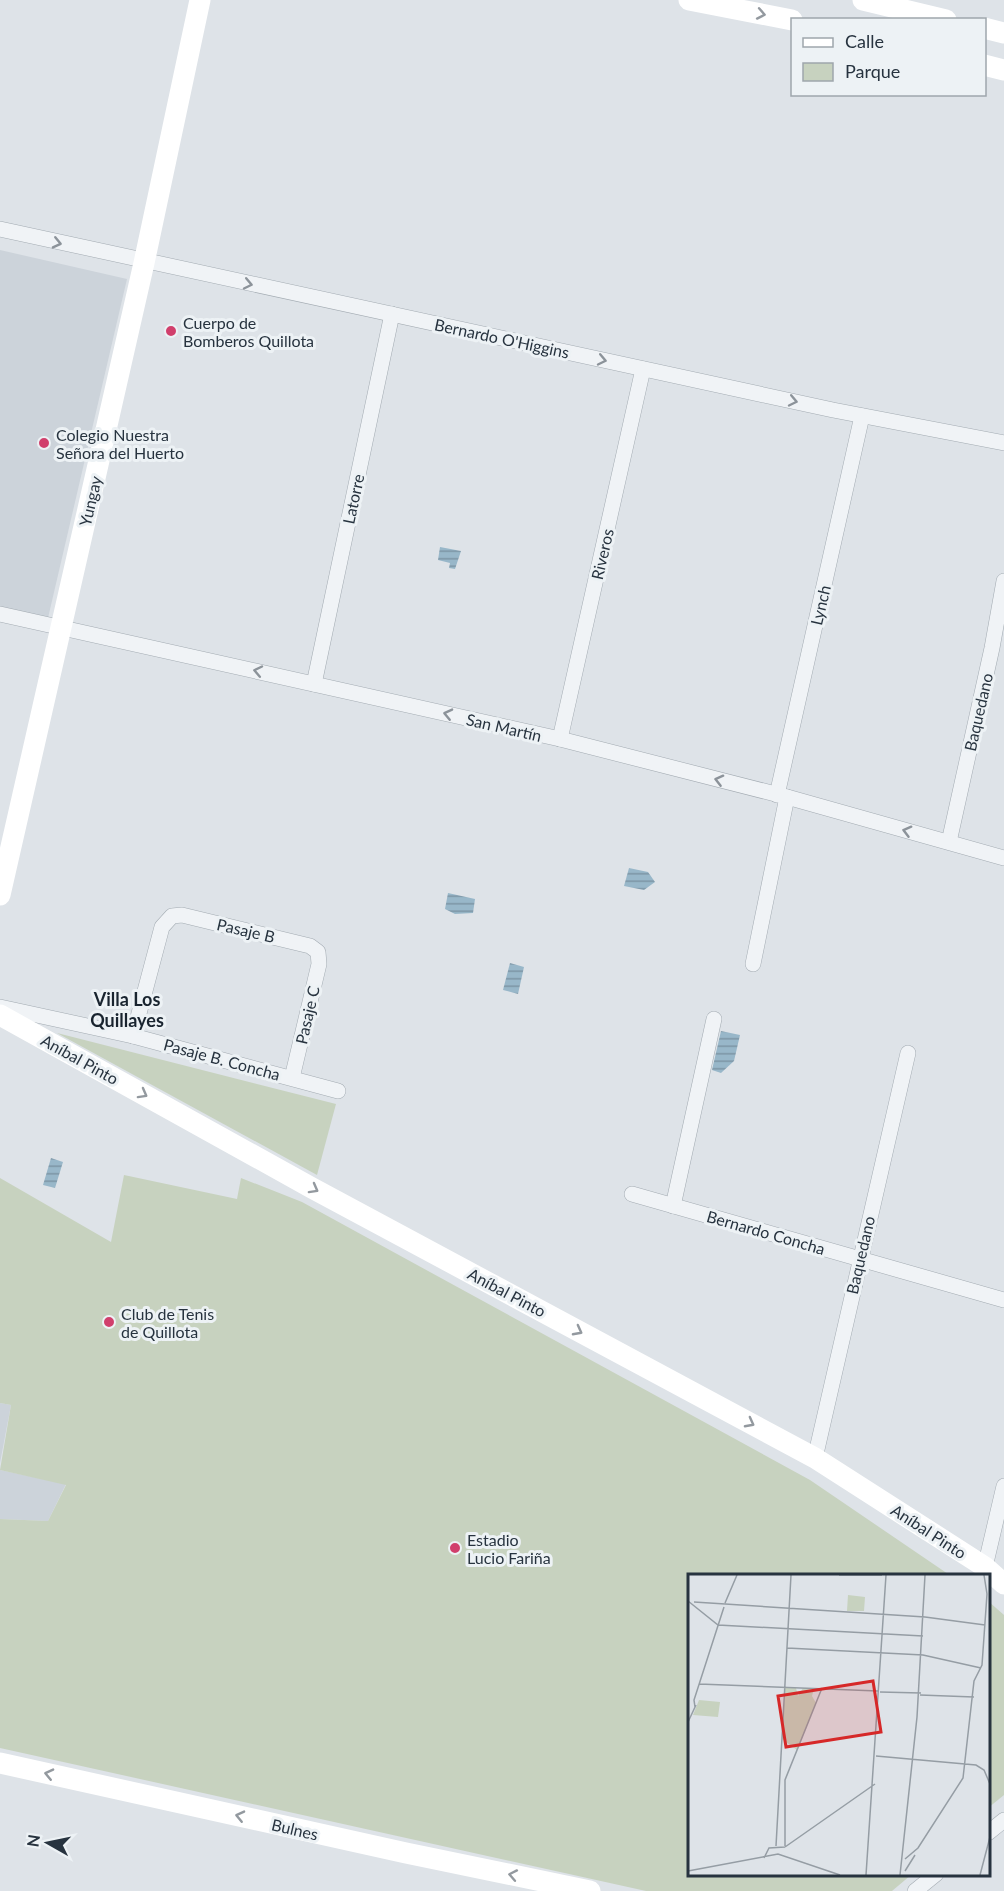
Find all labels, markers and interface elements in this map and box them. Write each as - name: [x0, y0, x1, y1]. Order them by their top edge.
- one-way arrow: [756, 7, 766, 20]
- legend: [791, 18, 986, 96]
- text: Calle: [845, 30, 884, 52]
- text: Parque: [845, 60, 900, 82]
- one-way arrow: [52, 235, 62, 248]
- one-way arrow: [242, 277, 252, 290]
- place label: Cuerpo de Bomberos Quillota: [183, 313, 314, 350]
- street label: Bernardo O'Higgins: [433, 314, 571, 362]
- marker: Cuerpo de Bomberos Quillota: [164, 324, 178, 338]
- one-way arrow: [597, 353, 607, 366]
- one-way arrow: [788, 394, 798, 407]
- place label: Colegio Nuestra Señora del Huerto: [56, 425, 184, 462]
- marker: Colegio Nuestra Señora del Huerto: [37, 436, 51, 450]
- street label: Latorre: [338, 472, 368, 526]
- street label: Yungay: [75, 473, 105, 528]
- street label: Riveros: [587, 527, 617, 581]
- street label: Lynch: [806, 583, 834, 627]
- one-way arrow: [253, 666, 263, 679]
- street label: Baquedano: [960, 671, 996, 753]
- one-way arrow: [443, 708, 453, 721]
- street label: San Martín: [464, 709, 544, 745]
- one-way arrow: [714, 775, 725, 787]
- one-way arrow: [902, 825, 912, 838]
- street label: Pasaje B: [215, 914, 277, 946]
- street label: Pasaje C: [291, 984, 323, 1046]
- district label: Villa Los Quillayes: [90, 988, 164, 1031]
- street label: Aníbal Pinto: [38, 1030, 122, 1088]
- street label: Pasaje B. Concha: [162, 1034, 282, 1084]
- one-way arrow: [137, 1087, 147, 1098]
- one-way arrow: [307, 1182, 318, 1193]
- street label: Bernardo Concha: [705, 1206, 827, 1258]
- street label: Baquedano: [842, 1214, 878, 1296]
- street label: Aníbal Pinto: [465, 1264, 549, 1320]
- place label: Club de Tenis de Quillota: [121, 1304, 214, 1341]
- marker: Club de Tenis de Quillota: [102, 1315, 116, 1329]
- one-way arrow: [572, 1324, 582, 1335]
- one-way arrow: [743, 1416, 754, 1427]
- street label: Aníbal Pinto: [888, 1500, 970, 1562]
- place label: Estadio Lucio Fariña: [467, 1530, 551, 1567]
- marker: Estadio Lucio Fariña: [448, 1541, 462, 1555]
- inset map: [688, 1574, 989, 1876]
- one-way arrow: [45, 1768, 55, 1781]
- one-way arrow: [235, 1811, 245, 1824]
- north arrow: [18, 1813, 78, 1873]
- street label: Bulnes: [270, 1814, 320, 1844]
- text: N: [22, 1833, 43, 1848]
- one-way arrow: [508, 1869, 518, 1882]

